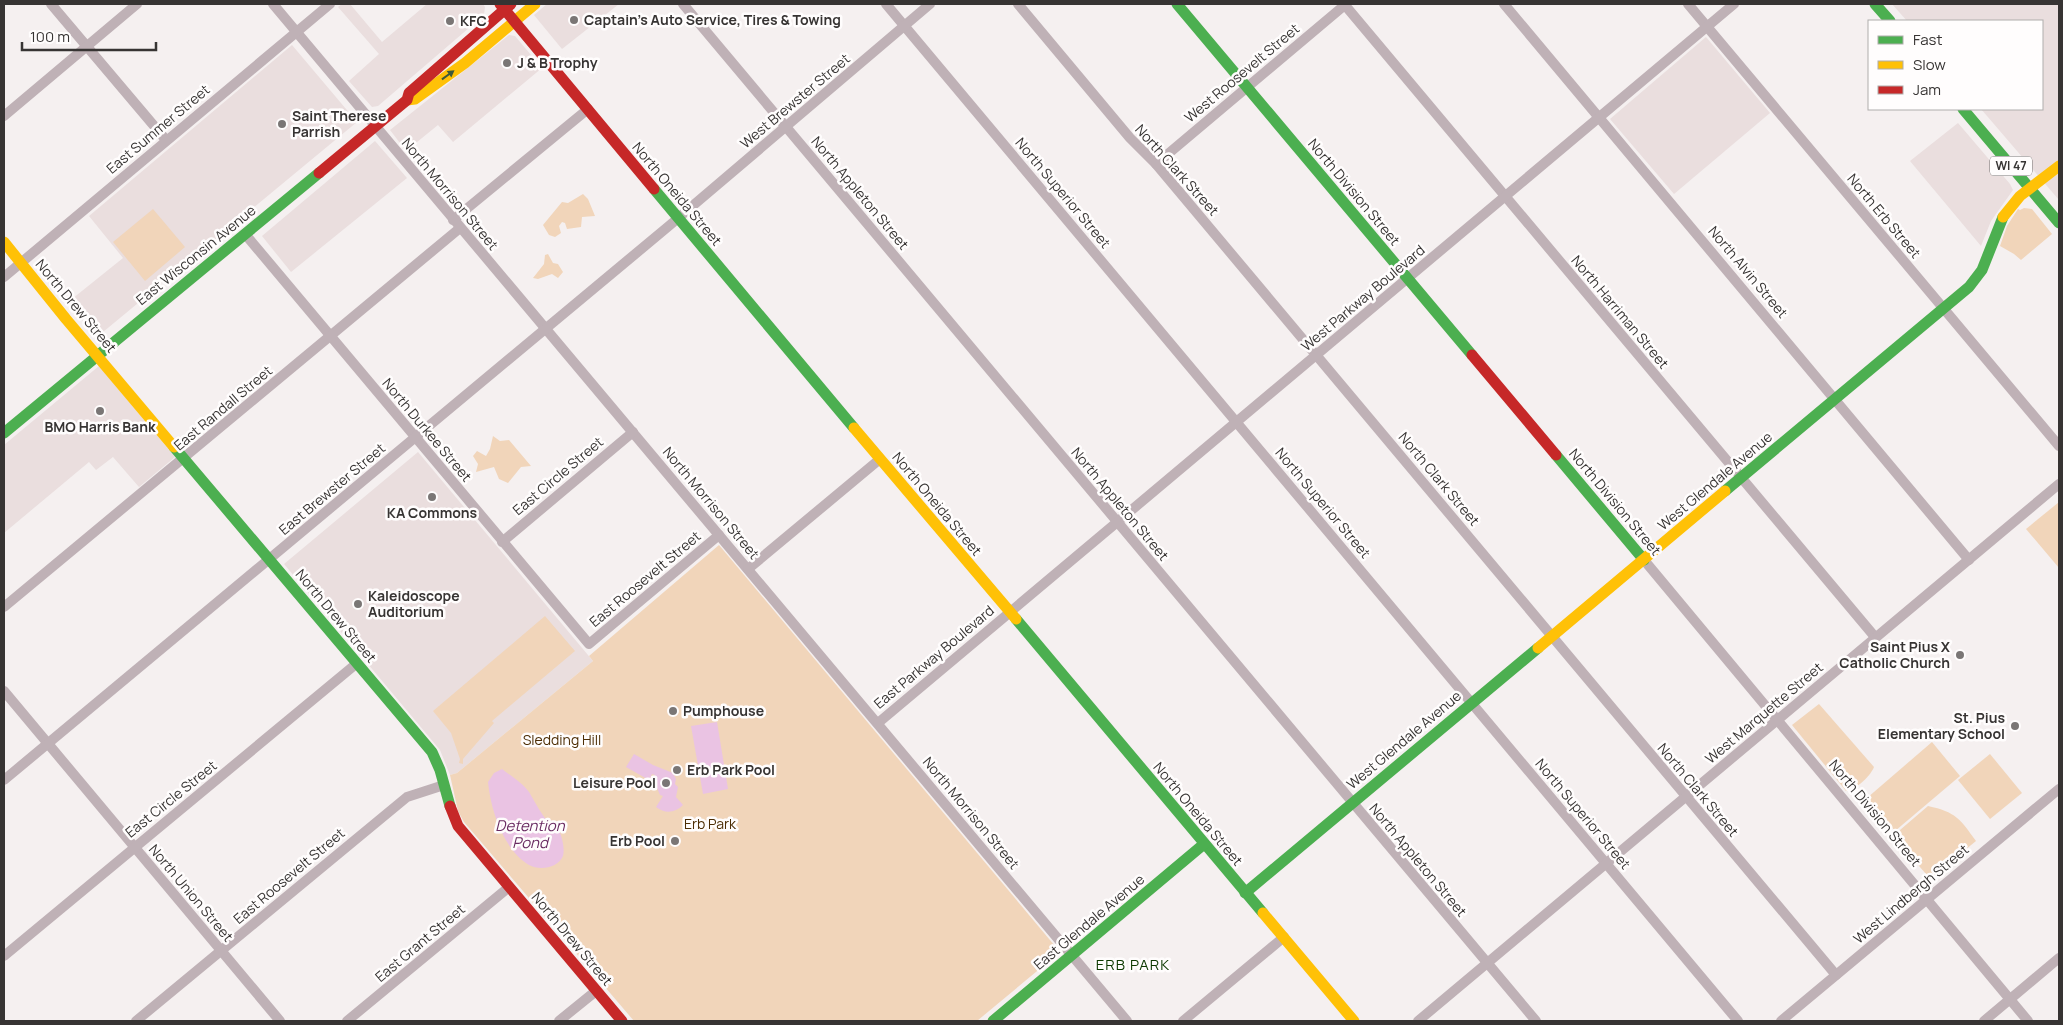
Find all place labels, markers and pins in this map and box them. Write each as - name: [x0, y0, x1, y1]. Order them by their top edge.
- place label: Captain's Auto Service, Tires & Towing: [584, 10, 841, 29]
- place label: KFC: [460, 11, 487, 30]
- marker: Captain's Auto Service, Tires & Towing: [568, 14, 580, 26]
- marker: KFC: [444, 15, 456, 27]
- place label: J & B Trophy: [517, 53, 598, 72]
- marker: J & B Trophy: [501, 57, 513, 69]
- place label: Saint Therese Parrish: [292, 106, 386, 141]
- marker: Saint Therese Parrish: [276, 118, 288, 130]
- marker: BMO Harris Bank: [94, 405, 106, 417]
- place label: BMO Harris Bank: [45, 417, 156, 436]
- marker: KA Commons: [426, 491, 438, 503]
- place label: KA Commons: [387, 503, 478, 522]
- place label: Kaleidoscope Auditorium: [368, 586, 460, 621]
- marker: Kaleidoscope Auditorium: [352, 598, 364, 610]
- place label: Saint Pius X Catholic Church: [1839, 637, 1951, 672]
- marker: Saint Pius X Catholic Church: [1954, 649, 1966, 661]
- place label: Pumphouse: [683, 701, 764, 720]
- marker: Pumphouse: [667, 705, 679, 717]
- place label: St. Pius Elementary School: [1878, 708, 2005, 743]
- marker: St. Pius Elementary School: [2009, 720, 2021, 732]
- place label: Erb Park Pool: [687, 760, 775, 779]
- marker: Erb Park Pool: [671, 764, 683, 776]
- place label: Leisure Pool: [573, 773, 656, 792]
- marker: Leisure Pool: [660, 777, 672, 789]
- place label: Erb Pool: [610, 831, 665, 850]
- marker: Erb Pool: [669, 835, 681, 847]

